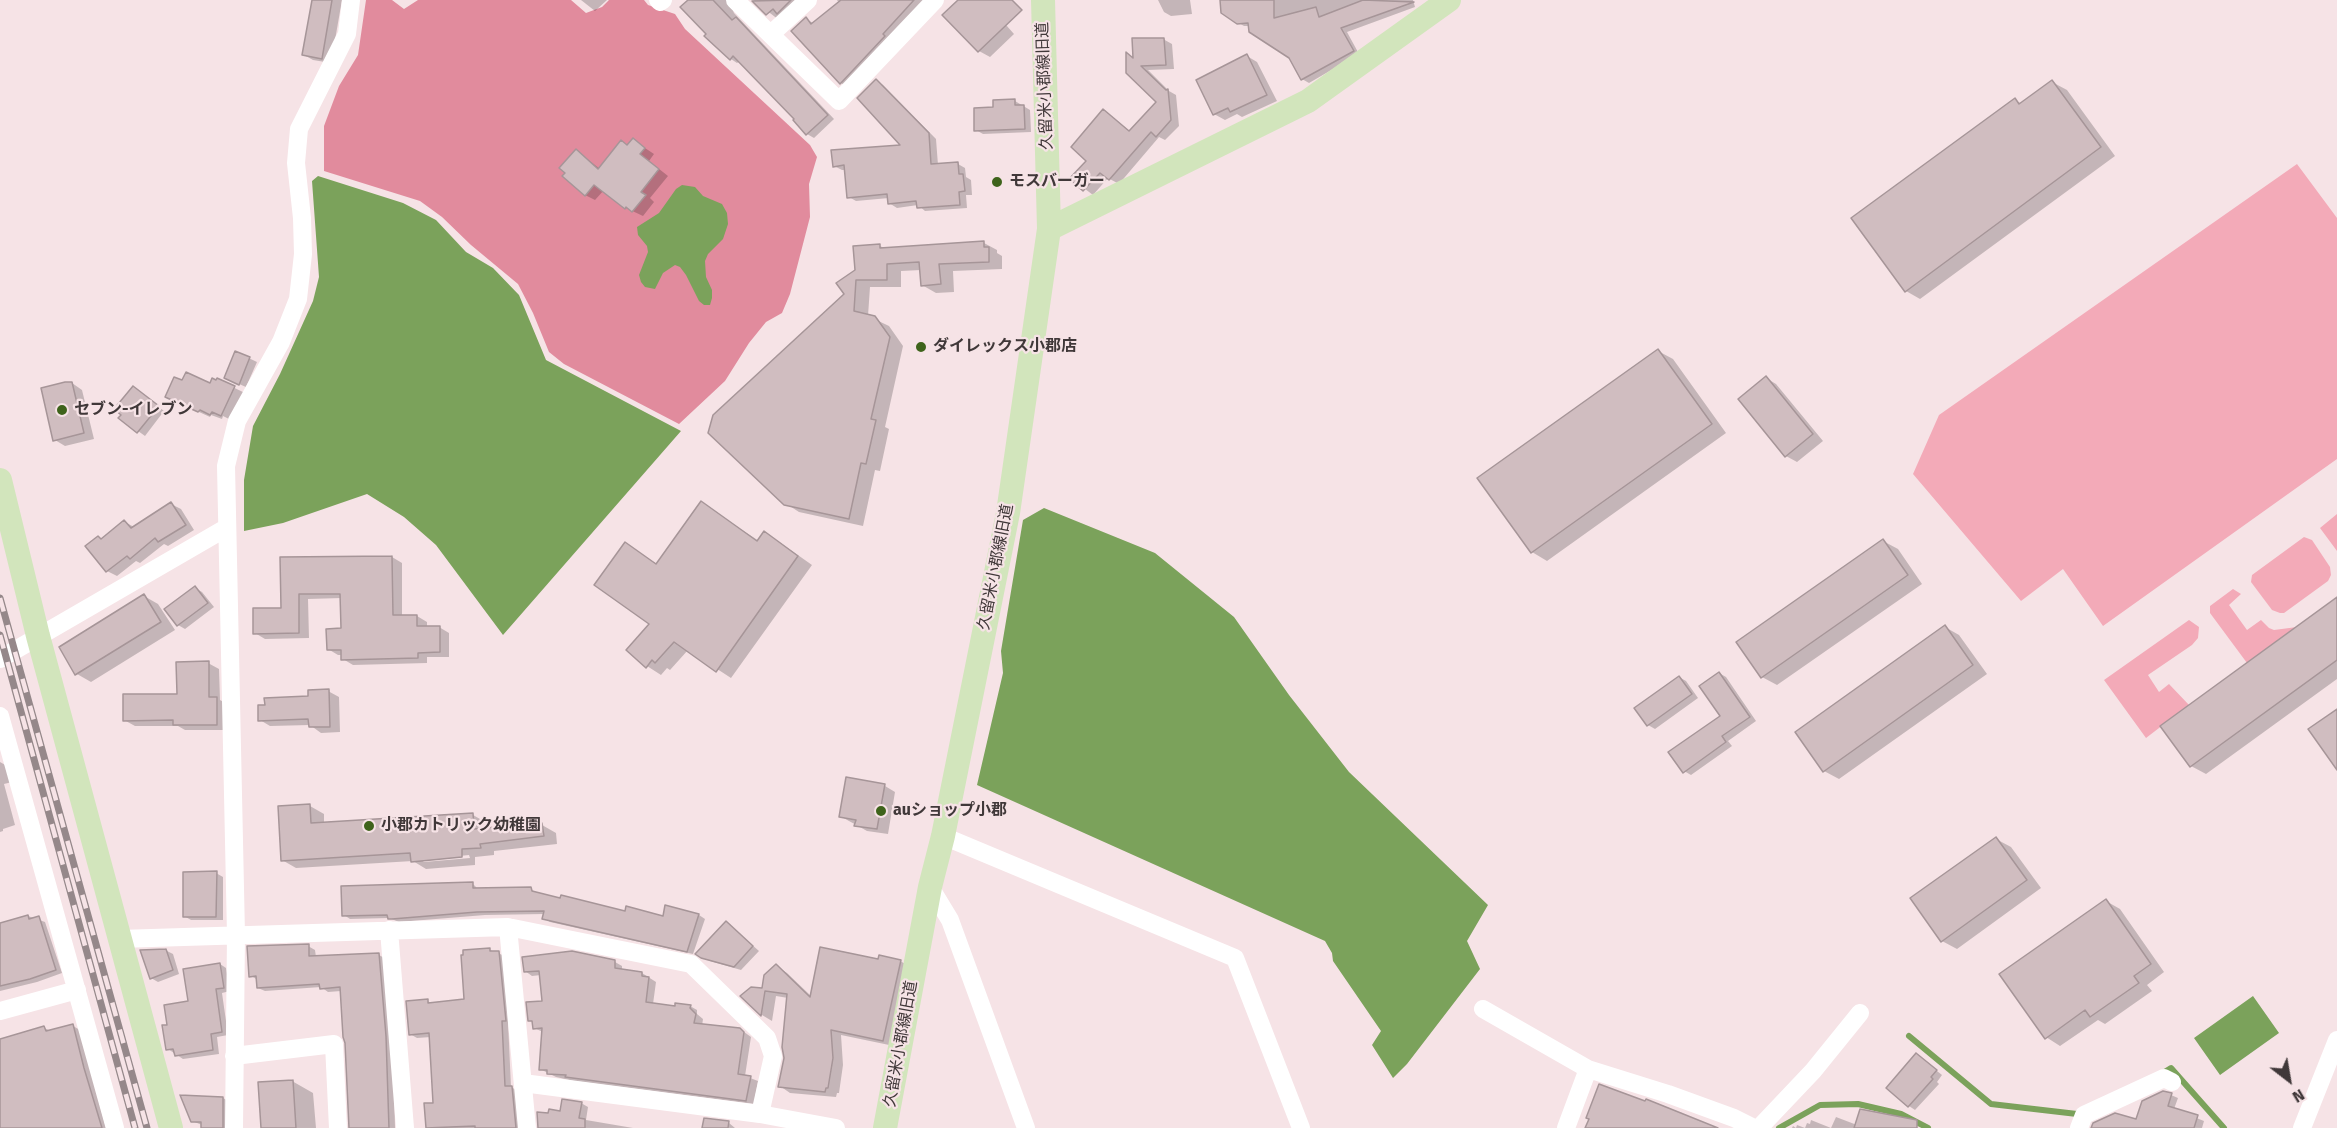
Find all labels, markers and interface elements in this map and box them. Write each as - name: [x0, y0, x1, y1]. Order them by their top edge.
- street label: 久留米小郡線旧道: [1033, 22, 1057, 150]
- place label: モスバーガー: [1009, 172, 1105, 192]
- marker: モスバーガー: [990, 175, 1004, 189]
- place label: ダイレックス小郡店: [933, 337, 1077, 357]
- marker: ダイレックス小郡店: [914, 340, 928, 354]
- place label: セブン-イレブン: [74, 400, 193, 420]
- marker: セブン-イレブン: [55, 403, 69, 417]
- street label: 久留米小郡線旧道: [974, 502, 1018, 632]
- place label: auショップ小郡: [893, 801, 1007, 821]
- marker: auショップ小郡: [874, 804, 888, 818]
- place label: 小郡カトリック幼稚園: [381, 816, 541, 836]
- marker: 小郡カトリック幼稚園: [362, 819, 376, 833]
- street label: 久留米小郡線旧道: [880, 979, 922, 1109]
- north arrow: [2259, 1050, 2319, 1110]
- text: N: [2289, 1085, 2308, 1107]

